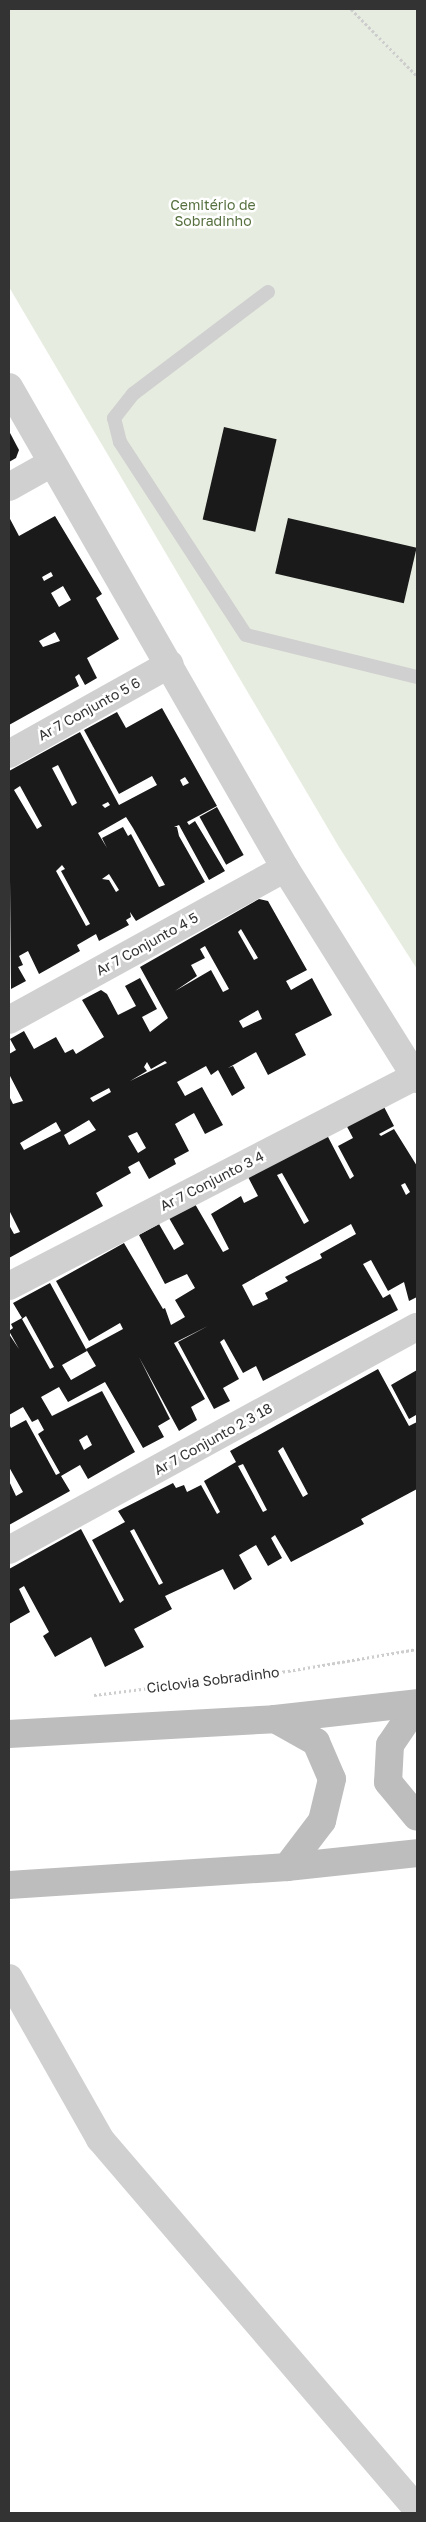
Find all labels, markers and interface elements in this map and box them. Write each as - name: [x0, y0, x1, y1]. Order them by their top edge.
- park label: Cemitério de Sobradinho: [170, 197, 256, 230]
- street label: Ar 7 Conjunto 5 6: [35, 674, 143, 744]
- street label: Ar 7 Conjunto 4 5: [93, 909, 201, 979]
- street label: Ar 7 Conjunto 3 4: [157, 1148, 267, 1214]
- street label: Ar 7 Conjunto 2 3 18: [151, 1400, 275, 1478]
- street label: Ciclovia Sobradinho: [146, 1664, 280, 1696]

